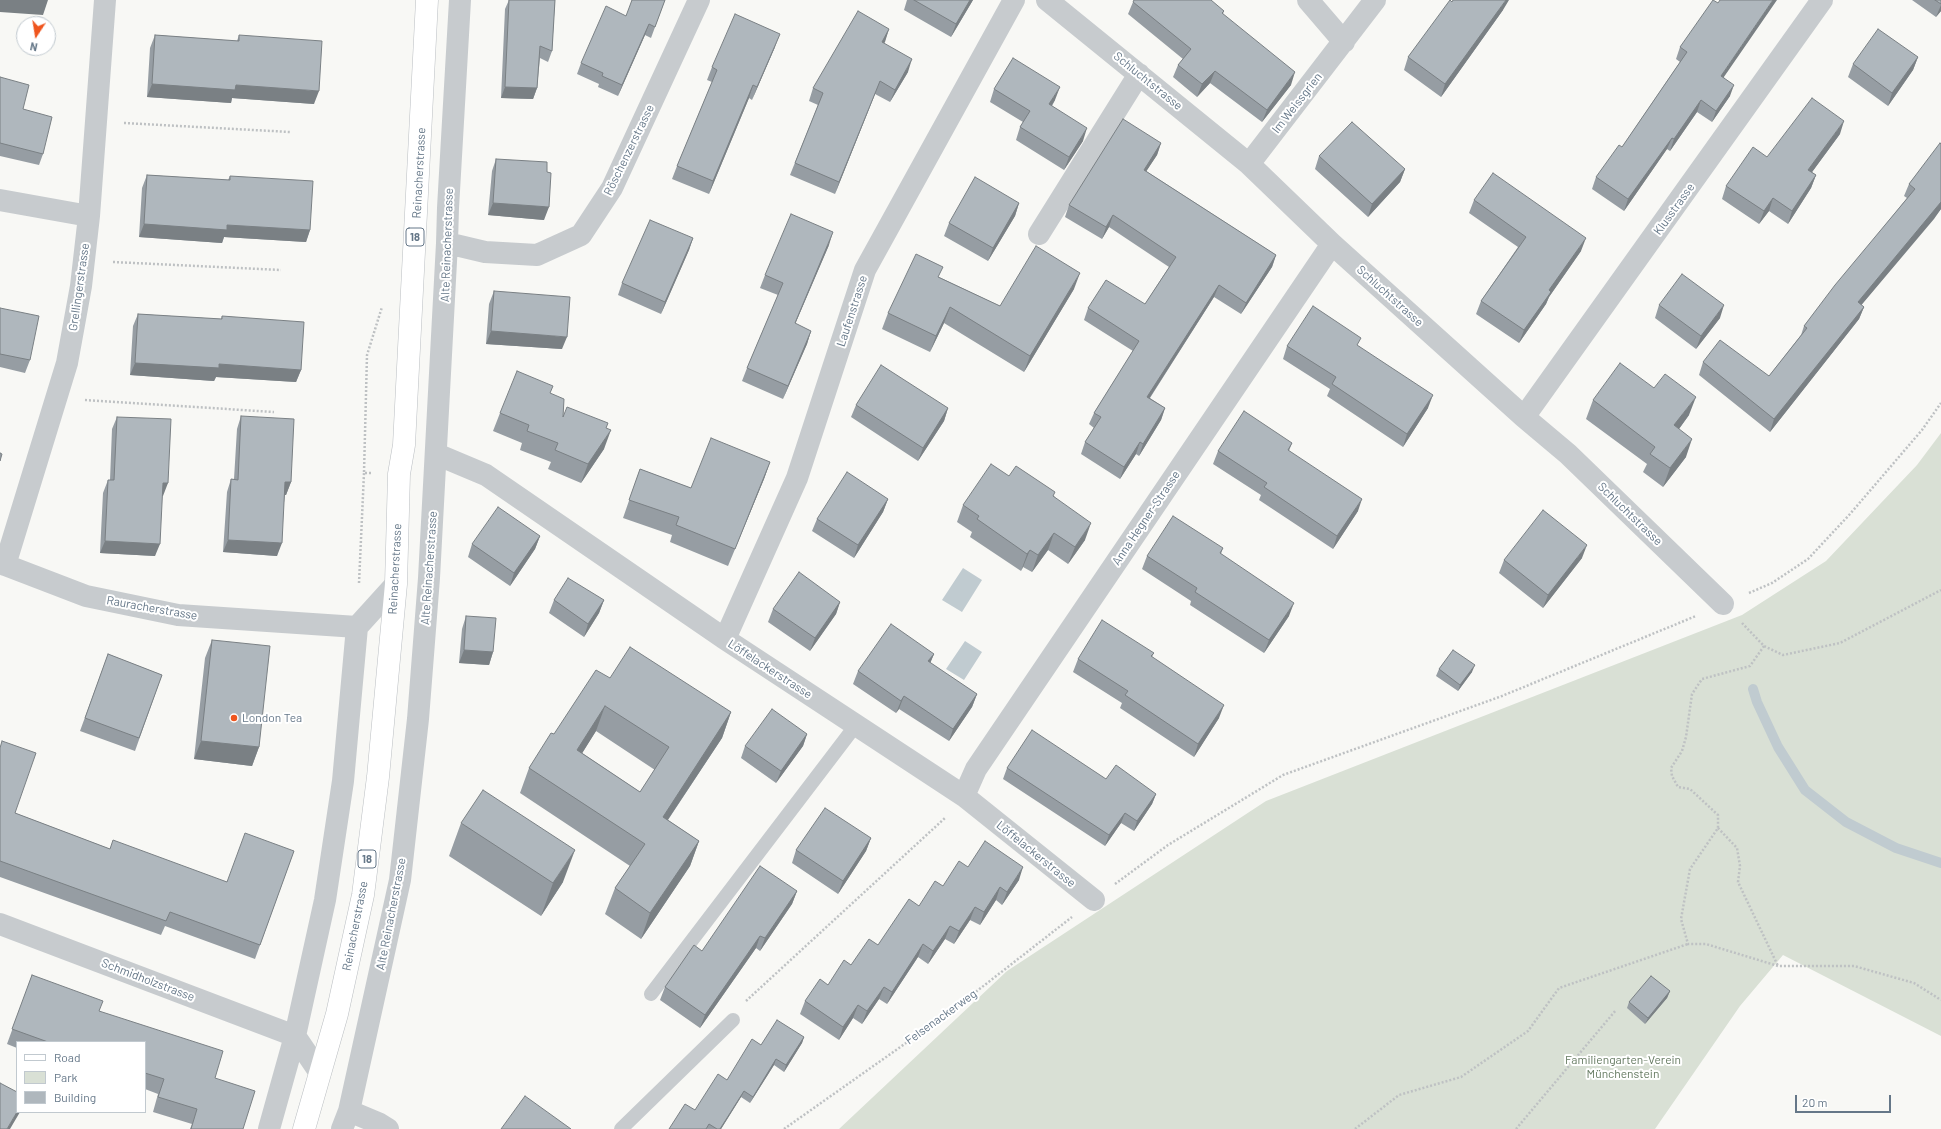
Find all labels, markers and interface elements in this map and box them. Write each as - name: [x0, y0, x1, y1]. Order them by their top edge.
- north arrow: [16, 16, 56, 56]
- text: N: [29, 40, 39, 54]
- street label: Schluchtstrasse: [1111, 49, 1185, 113]
- street label: Im Weissgrien: [1269, 70, 1325, 136]
- street label: Röschenzerstrasse: [601, 102, 657, 198]
- street label: Reinacherstrasse: [409, 127, 429, 219]
- street label: Klusstrasse: [1650, 180, 1698, 238]
- street label: Alte Reinacherstrasse: [438, 188, 456, 302]
- road number: 18: [406, 228, 424, 246]
- street label: Grellingerstrasse: [66, 242, 92, 332]
- street label: Schluchtstrasse: [1354, 262, 1426, 330]
- street label: Laufenstrasse: [834, 273, 870, 349]
- street label: Anna Hegner-Strasse: [1109, 468, 1183, 568]
- street label: Schluchtstrasse: [1595, 480, 1665, 548]
- street label: Alte Reinacherstrasse: [418, 511, 440, 625]
- street label: Reinacherstrasse: [385, 523, 405, 615]
- street label: Rauracherstrasse: [105, 593, 199, 623]
- street label: Löffelackerstrasse: [725, 636, 815, 702]
- place label: London Tea: [242, 711, 302, 725]
- marker: London Tea: [229, 713, 239, 723]
- street label: Löffelackerstrasse: [994, 818, 1078, 890]
- road number: 18: [358, 850, 376, 868]
- street label: Alte Reinacherstrasse: [373, 857, 409, 971]
- street label: Reinacherstrasse: [339, 880, 371, 972]
- street label: Schmidholzstrasse: [99, 956, 197, 1004]
- street label: Felsenackerweg: [903, 986, 979, 1048]
- legend: [16, 1041, 146, 1113]
- text: Road: [54, 1050, 81, 1064]
- park label: Familiengarten-Verein Münchenstein: [1565, 1053, 1681, 1081]
- text: Park: [54, 1070, 78, 1084]
- scale bar: [1797, 1087, 1893, 1113]
- text: Building: [54, 1090, 96, 1104]
- text: 20 m: [1802, 1095, 1828, 1109]

